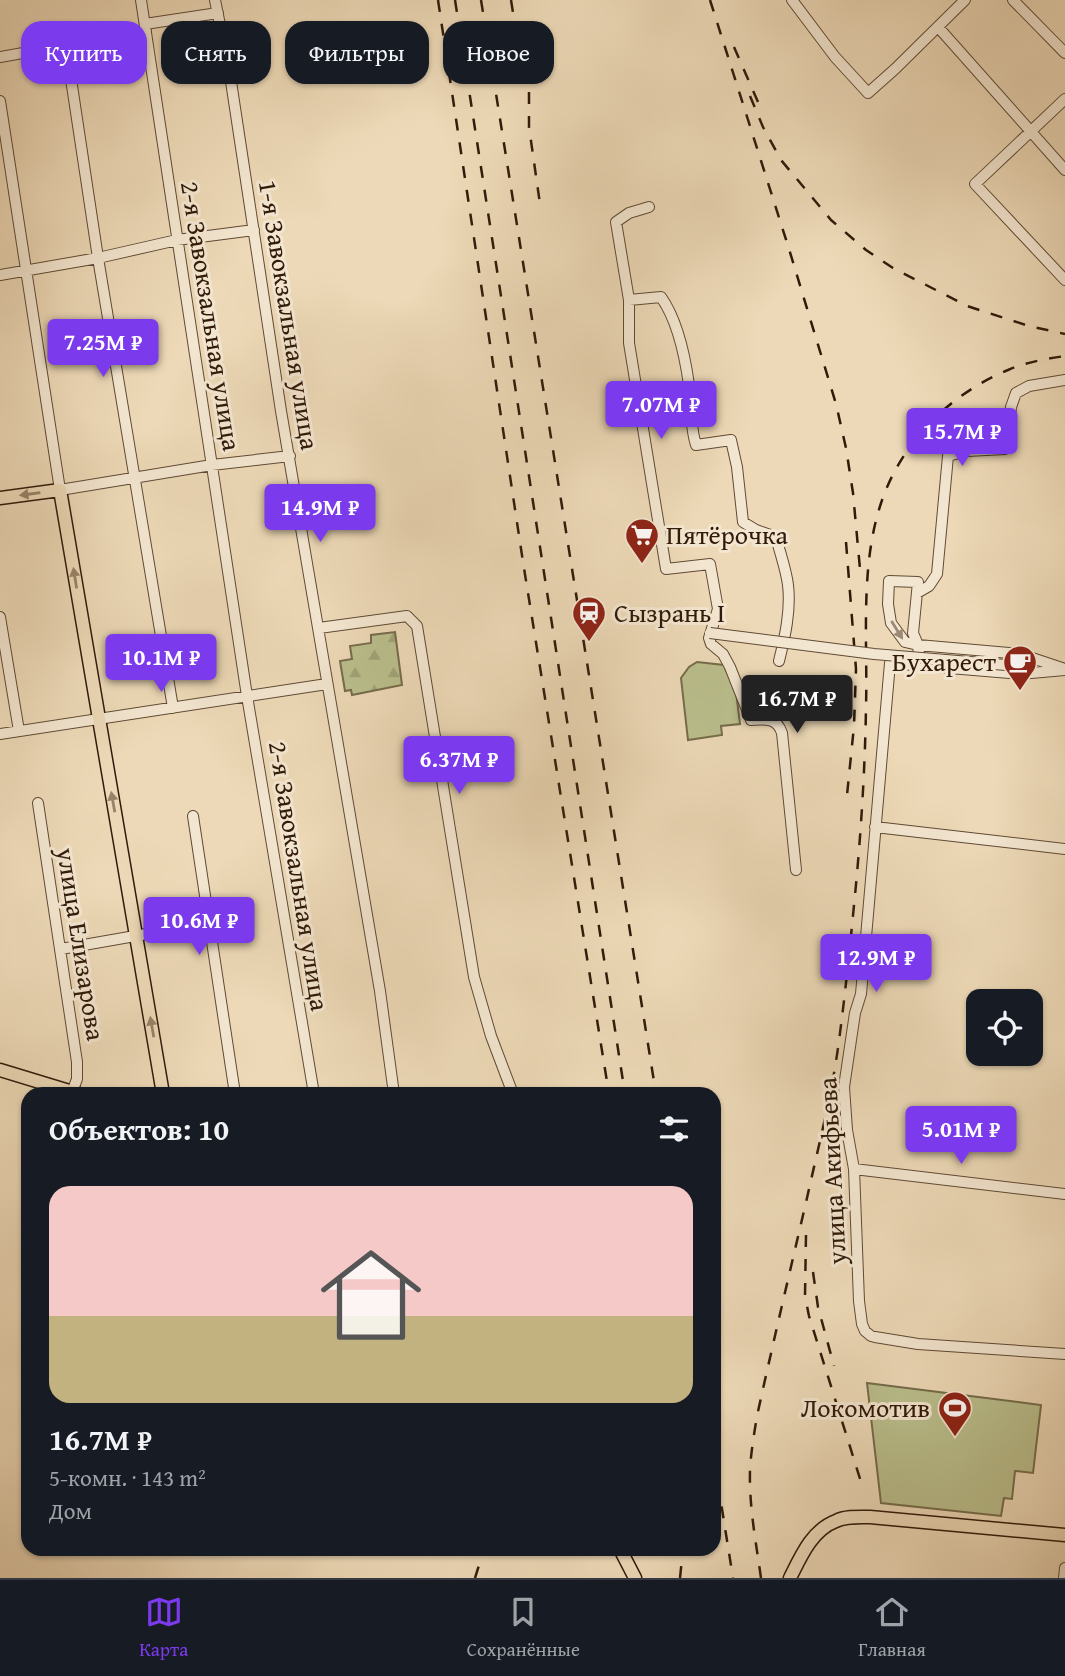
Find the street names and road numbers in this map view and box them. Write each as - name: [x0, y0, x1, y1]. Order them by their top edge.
- street label: 1-я Завокзальная улица: [249, 177, 330, 453]
- street label: 2-я Завокзальная улица: [171, 178, 252, 454]
- street label: 2-я Завокзальная улица: [259, 738, 340, 1014]
- street label: улица Елизарова: [47, 844, 116, 1044]
- street label: улица Акифьева: [807, 1076, 856, 1267]

